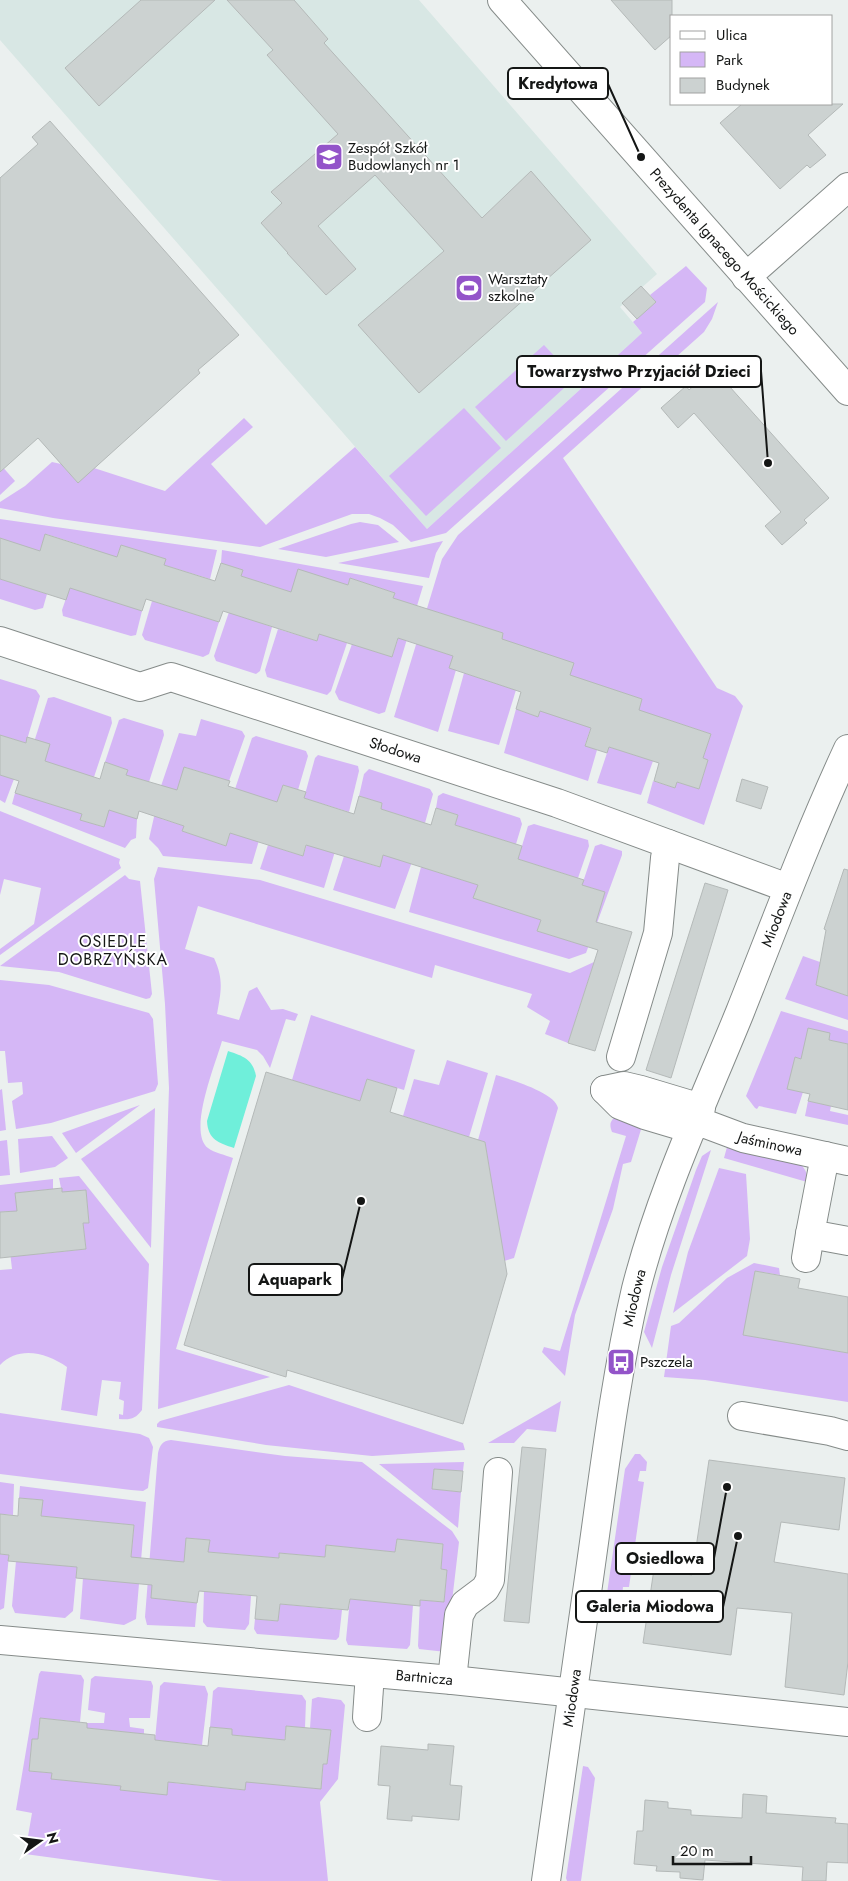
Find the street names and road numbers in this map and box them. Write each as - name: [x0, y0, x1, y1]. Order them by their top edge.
- street label: Prezydenta Ignacego Mościckiego: [645, 163, 805, 340]
- street label: Słodowa: [366, 731, 424, 769]
- street label: Miodowa: [756, 888, 797, 950]
- street label: Jaśminowa: [732, 1125, 805, 1162]
- street label: Miodowa: [617, 1267, 652, 1328]
- street label: Bartnicza: [395, 1664, 454, 1691]
- street label: Miodowa: [557, 1668, 587, 1728]

